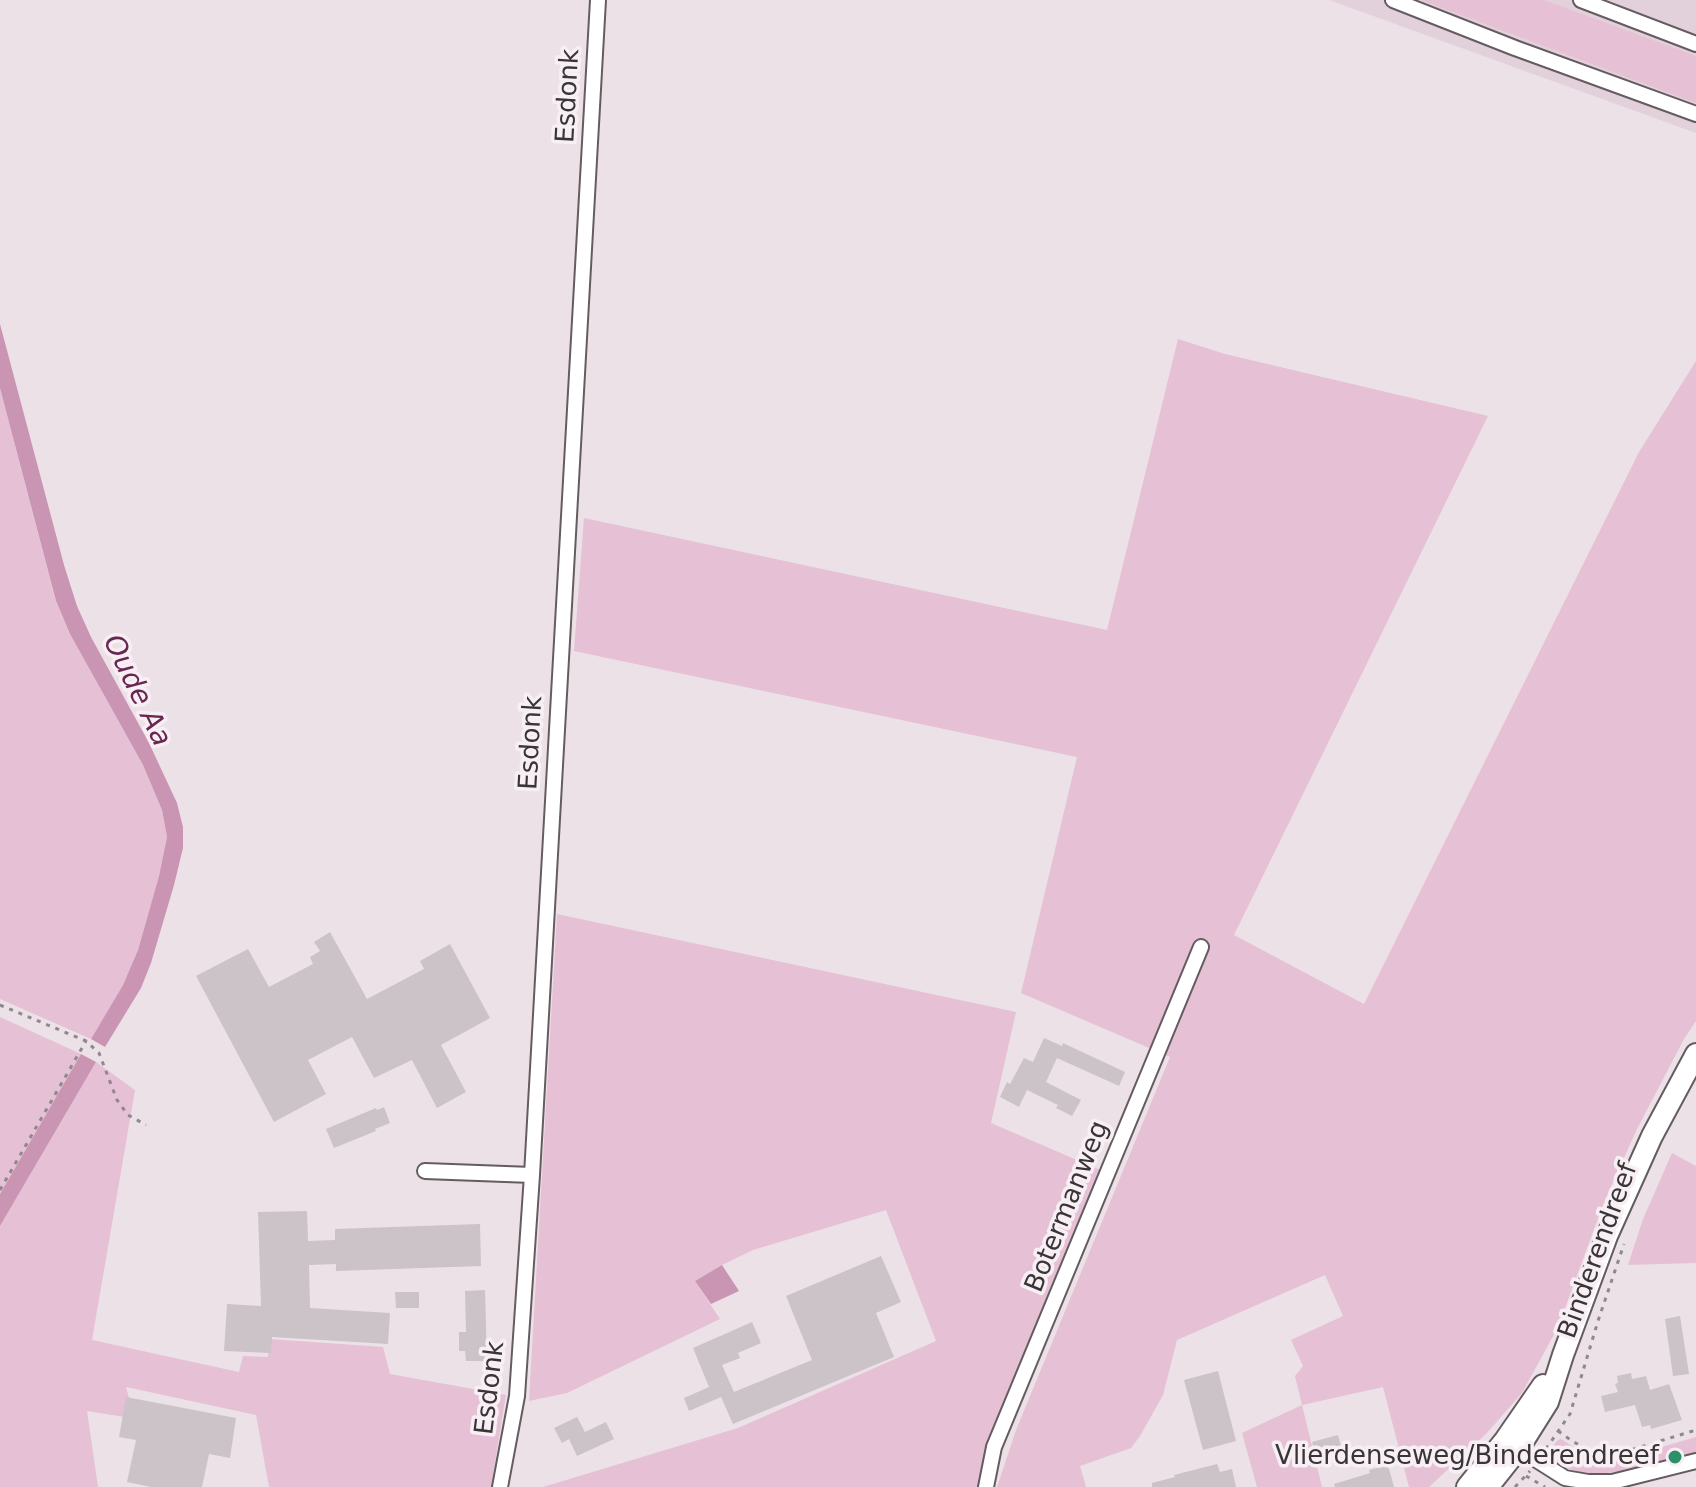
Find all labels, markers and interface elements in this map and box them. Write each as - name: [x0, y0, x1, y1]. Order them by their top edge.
- street label: Esdonk: [551, 48, 587, 144]
- water label: Oude Aa: [95, 630, 177, 752]
- street label: Esdonk: [514, 695, 550, 791]
- street label: Botermanweg: [1020, 1117, 1116, 1297]
- street label: Binderendreef: [1553, 1159, 1645, 1343]
- street label: Esdonk: [470, 1339, 512, 1437]
- place label: Vlierdenseweg/Binderendreef: [1275, 1441, 1659, 1473]
- marker: Vlierdenseweg/Binderendreef: [1666, 1448, 1684, 1466]

